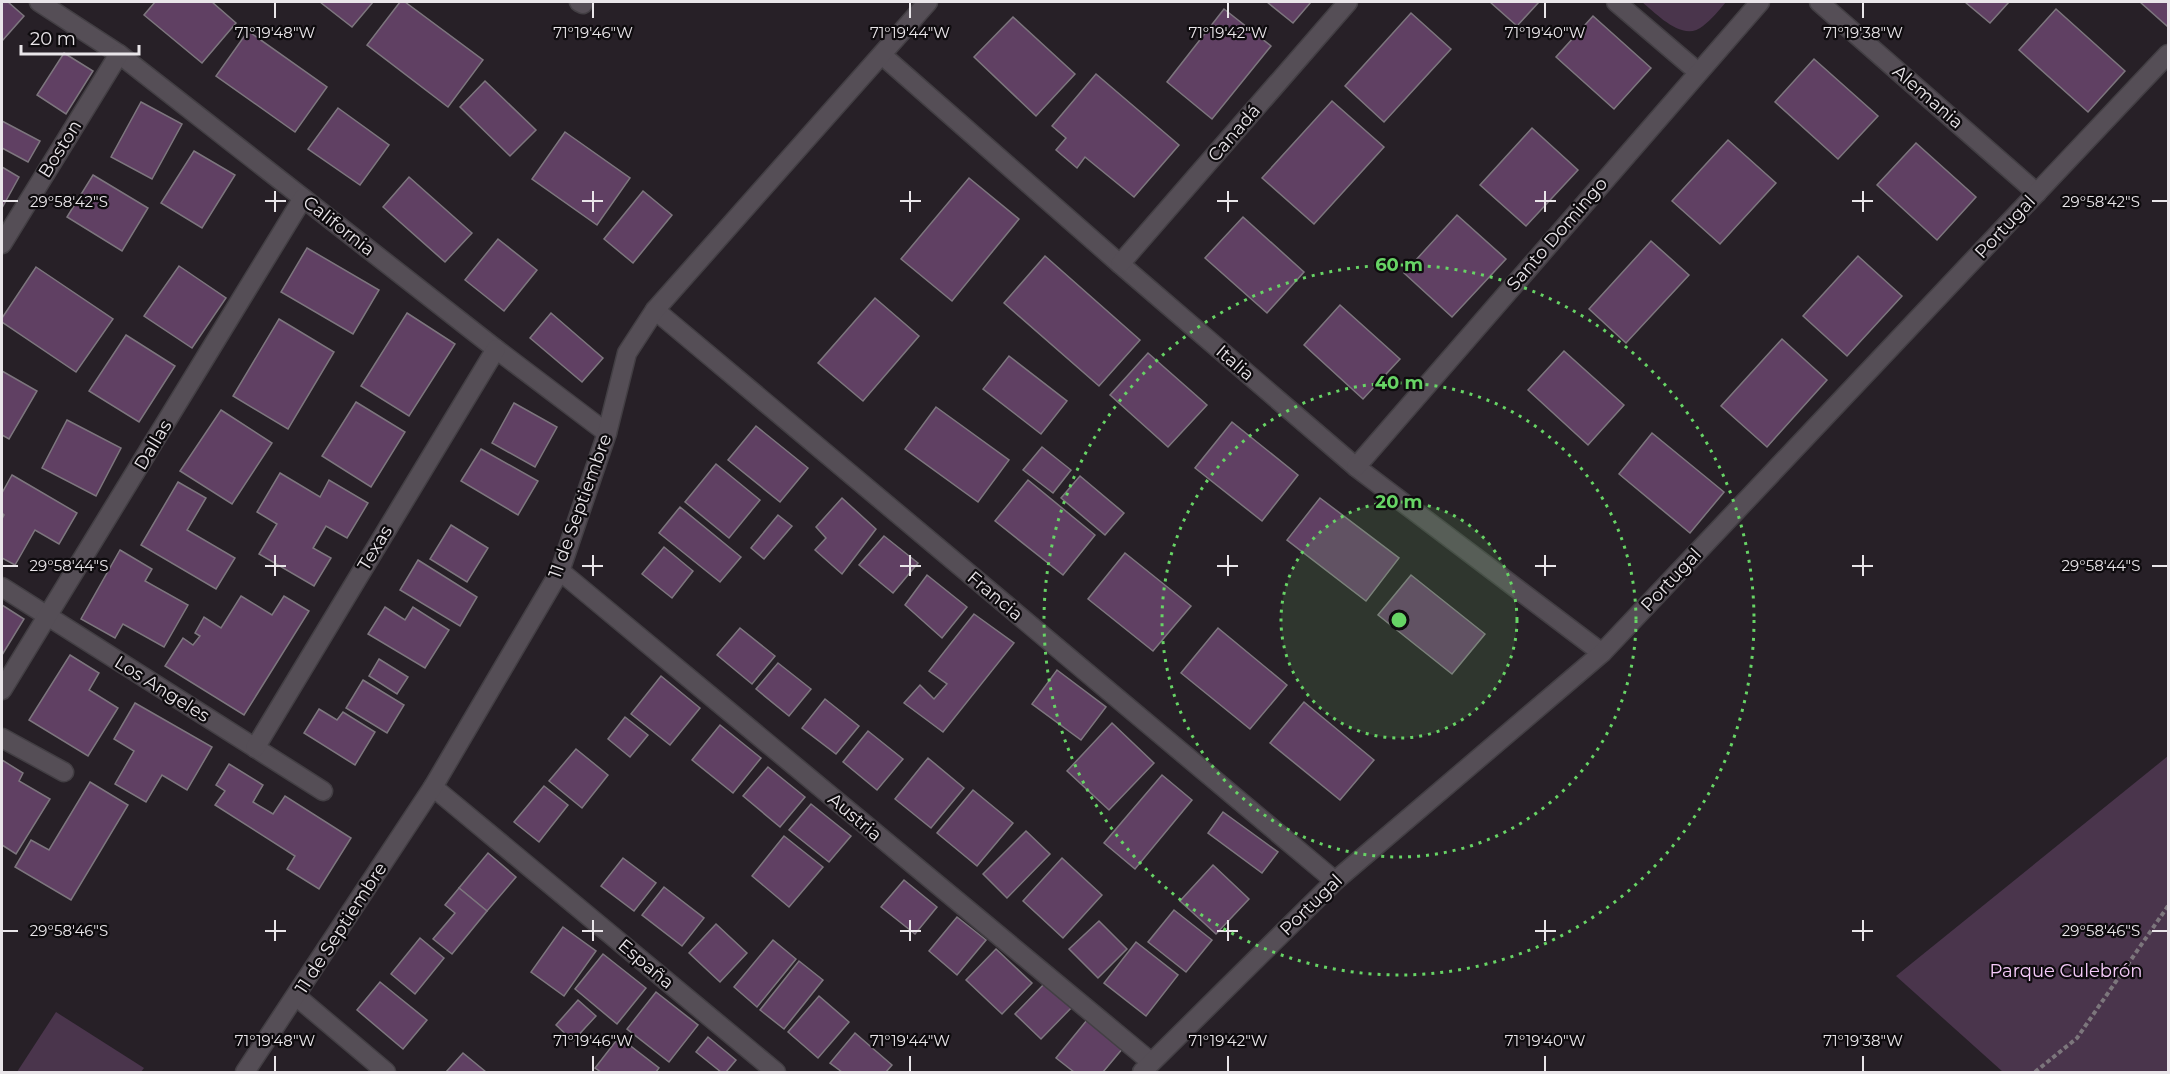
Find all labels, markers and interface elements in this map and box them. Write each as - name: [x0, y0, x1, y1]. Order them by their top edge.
- scale bar: [21, 18, 140, 56]
- text: 71°19'48"W: [235, 23, 316, 42]
- text: 71°19'46"W: [553, 23, 633, 42]
- text: 71°19'44"W: [870, 23, 950, 42]
- text: 71°19'42"W: [1188, 23, 1268, 42]
- text: 71°19'40"W: [1505, 23, 1586, 42]
- text: 71°19'38"W: [1823, 23, 1903, 42]
- text: 20 m: [30, 28, 76, 50]
- street label: Alemania: [1888, 60, 1968, 134]
- street label: Canadá: [1203, 100, 1265, 166]
- street label: Boston: [34, 116, 86, 182]
- street label: Santo Domingo: [1502, 173, 1612, 295]
- street label: California: [299, 191, 379, 261]
- street label: Portugal: [1970, 191, 2040, 263]
- text: 29°58'42"S: [30, 192, 108, 211]
- text: 29°58'42"S: [2062, 192, 2140, 211]
- text: 60 m: [1375, 254, 1423, 276]
- street label: Italia: [1211, 340, 1259, 386]
- text: 40 m: [1375, 372, 1423, 394]
- street label: Dallas: [130, 416, 177, 474]
- street label: 11 de Septiembre: [544, 431, 616, 581]
- text: 20 m: [1376, 491, 1422, 513]
- street label: Texas: [353, 521, 397, 575]
- street label: Portugal: [1636, 544, 1706, 616]
- text: 29°58'44"S: [30, 556, 108, 575]
- text: 29°58'44"S: [2062, 556, 2140, 575]
- street label: Francia: [963, 566, 1027, 626]
- centre of rings: [1389, 610, 1409, 630]
- street label: Los Angeles: [110, 651, 214, 727]
- street label: Austria: [824, 788, 886, 846]
- street label: 11 de Septiembre: [290, 858, 392, 998]
- street label: Portugal: [1275, 870, 1347, 940]
- text: 29°58'46"S: [30, 921, 108, 940]
- text: 29°58'46"S: [2062, 921, 2140, 940]
- street label: España: [614, 934, 678, 994]
- park label: Parque Culebrón: [1989, 960, 2143, 982]
- text: 71°19'48"W: [235, 1031, 316, 1050]
- text: 71°19'46"W: [553, 1031, 633, 1050]
- text: 71°19'44"W: [870, 1031, 950, 1050]
- text: 71°19'42"W: [1188, 1031, 1268, 1050]
- text: 71°19'40"W: [1505, 1031, 1586, 1050]
- text: 71°19'38"W: [1823, 1031, 1903, 1050]

